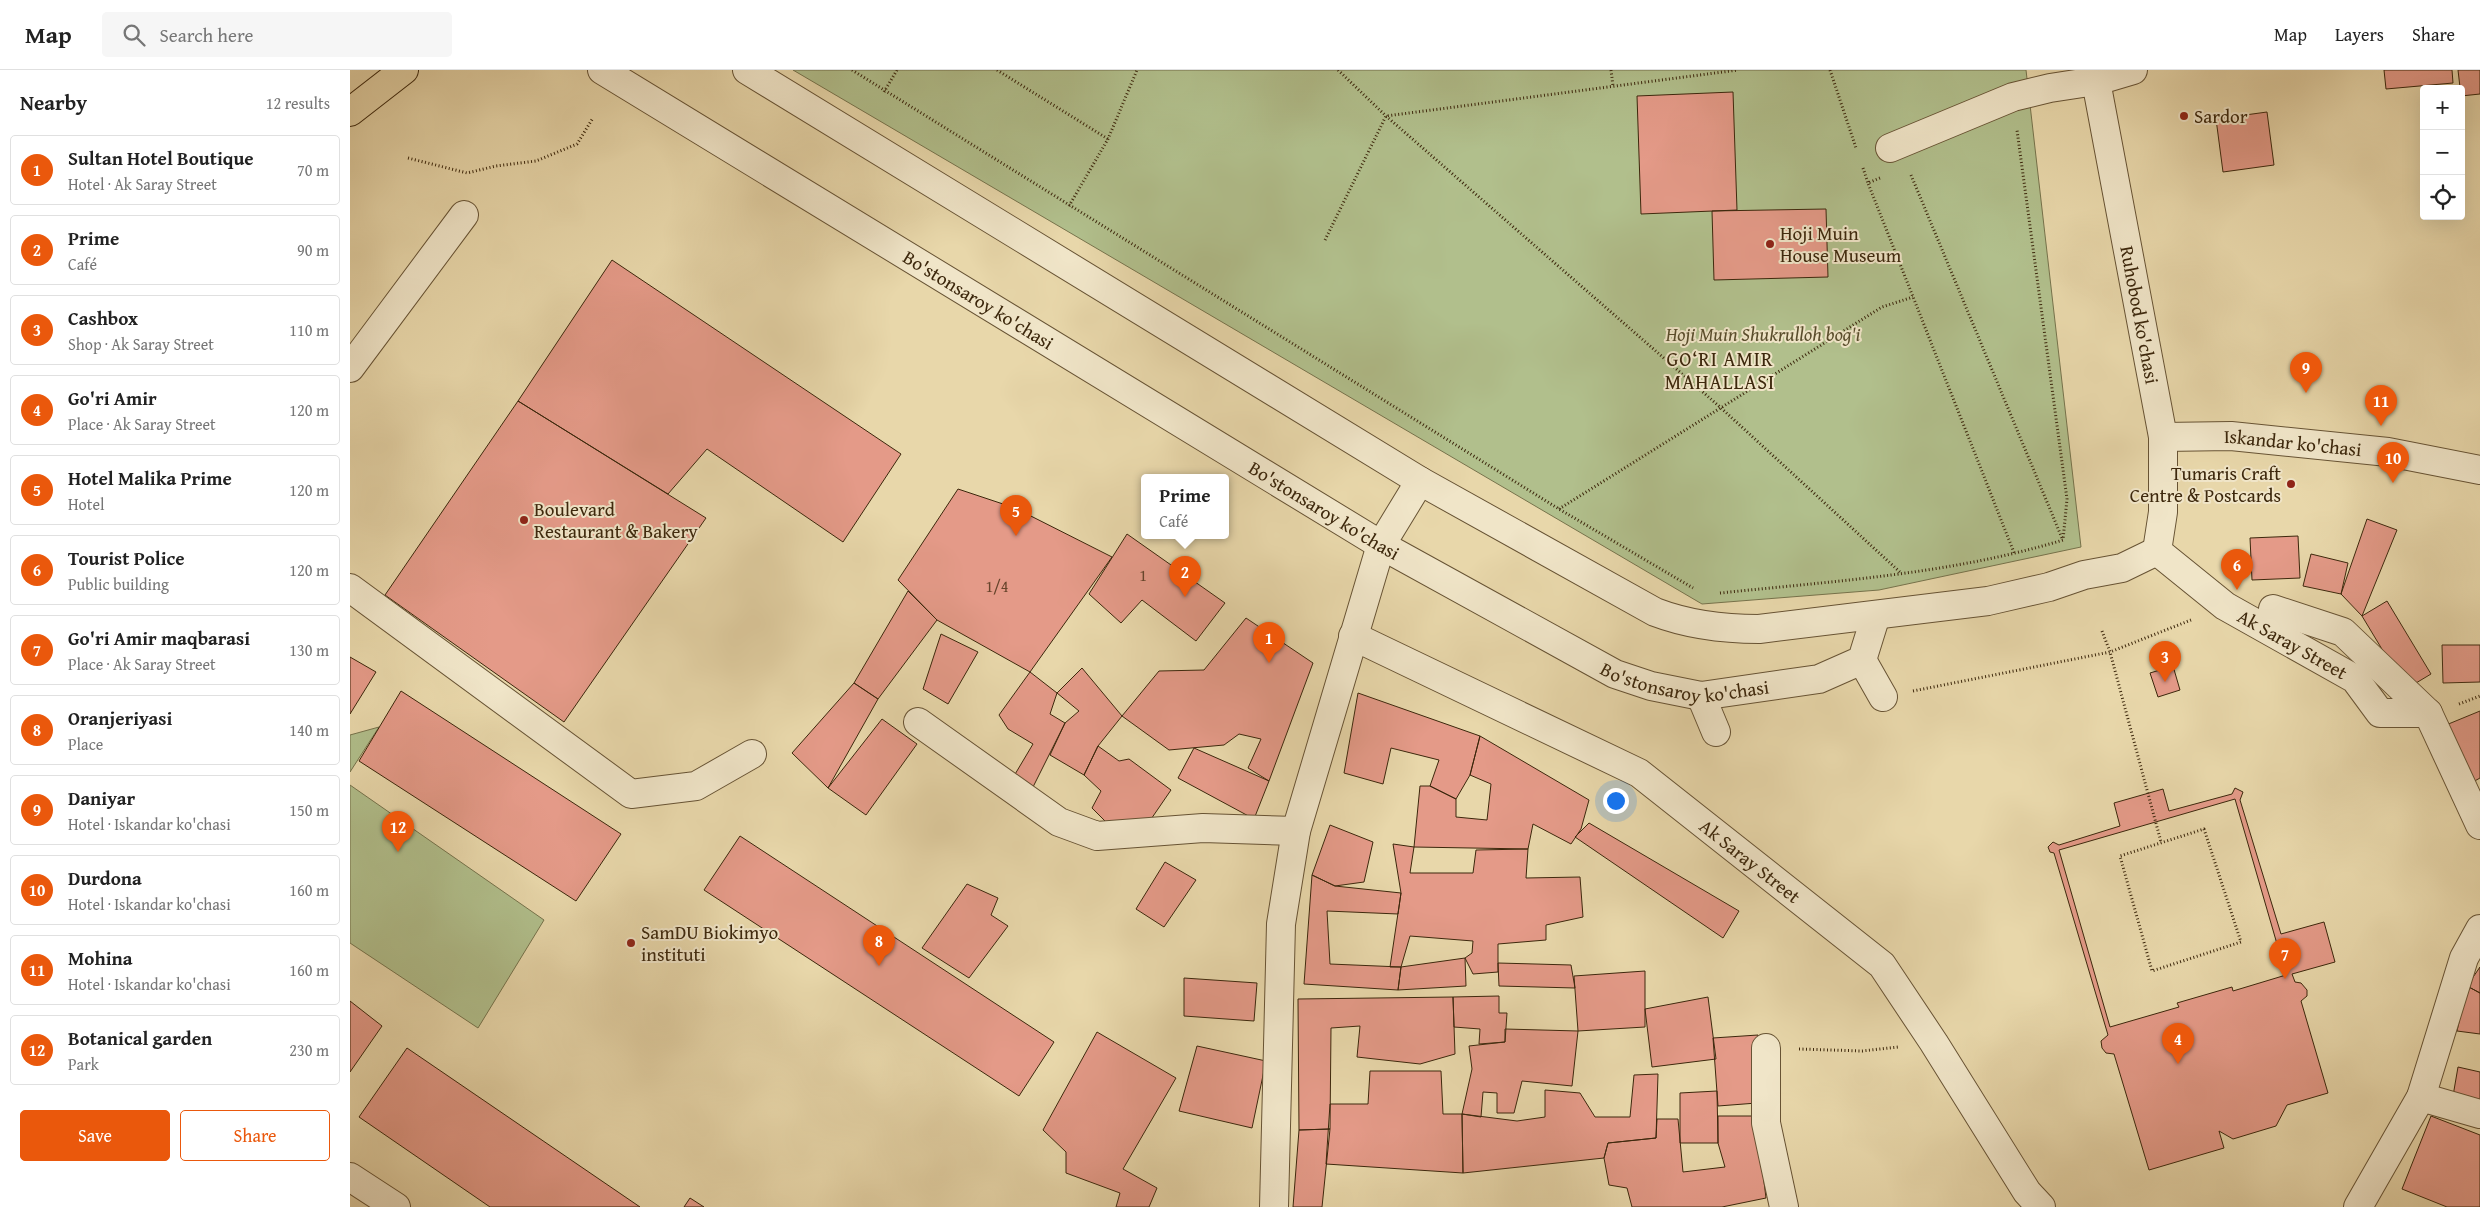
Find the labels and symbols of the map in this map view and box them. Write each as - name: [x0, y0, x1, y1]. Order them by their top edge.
- place label: Sardor: [2194, 102, 2248, 130]
- marker: Sardor: [2178, 110, 2190, 122]
- place label: Hoji Muin House Museum: [1780, 219, 1902, 269]
- marker: Hoji Muin House Museum: [1764, 238, 1776, 250]
- street label: Bo'stonsaroy ko'chasi: [898, 243, 1059, 356]
- street label: Ruhobod ko'chasi: [2113, 243, 2167, 386]
- park label: Hoji Muin Shukrulloh bog'i: [1665, 320, 1860, 348]
- district label: GO‘RI AMIR MAHALLASI: [1665, 344, 1775, 396]
- pin: 9: [2290, 352, 2322, 393]
- pin: 11: [2365, 385, 2397, 426]
- street label: Iskandar ko'chasi: [2224, 422, 2363, 463]
- pin: 10: [2377, 442, 2409, 483]
- street label: Bo'stonsaroy ko'chasi: [1244, 454, 1405, 567]
- place label: Tumaris Craft Centre & Postcards: [2130, 459, 2281, 509]
- marker: Tumaris Craft Centre & Postcards: [2285, 478, 2297, 490]
- place label: Boulevard Restaurant & Bakery: [534, 495, 698, 545]
- pin: 5: [1000, 495, 1032, 536]
- marker: Boulevard Restaurant & Bakery: [518, 514, 530, 526]
- pin: 6: [2221, 549, 2253, 590]
- pin: 2: [1169, 556, 1201, 597]
- house number: 1: [1139, 563, 1147, 587]
- house number: 1/4: [986, 574, 1009, 598]
- street label: Ak Saray Street: [2233, 602, 2353, 686]
- pin: 1: [1253, 622, 1285, 663]
- pin: 3: [2149, 641, 2181, 682]
- street label: Bo'stonsaroy ko'chasi: [1595, 655, 1771, 710]
- your location: [1603, 788, 1629, 814]
- pin: 12: [382, 811, 414, 852]
- street label: Ak Saray Street: [1694, 812, 1807, 910]
- place label: SamDU Biokimyo instituti: [641, 918, 778, 968]
- pin: 8: [863, 925, 895, 966]
- marker: SamDU Biokimyo instituti: [625, 937, 637, 949]
- pin: 7: [2269, 938, 2301, 979]
- pin: 4: [2162, 1023, 2194, 1064]

